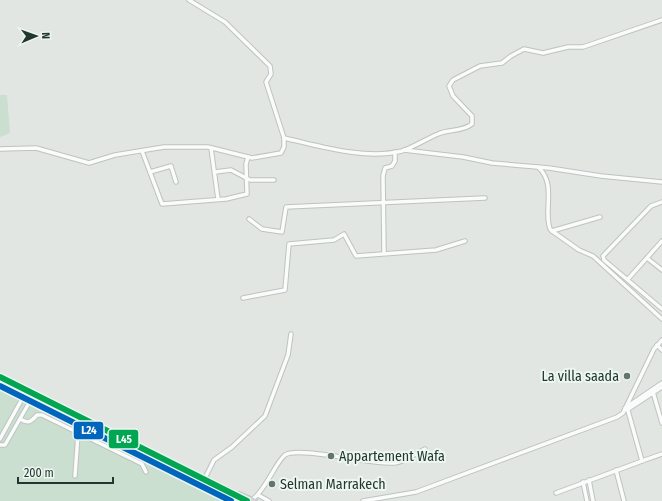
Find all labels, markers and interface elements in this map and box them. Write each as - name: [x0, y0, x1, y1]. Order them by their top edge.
- north arrow: [16, 16, 56, 56]
- text: N: [39, 32, 52, 39]
- place label: La villa saada: [542, 368, 619, 385]
- marker: La villa saada: [622, 371, 632, 381]
- line badge: L24: [73, 421, 104, 440]
- text: L24: [81, 424, 97, 437]
- line badge: L45: [108, 429, 139, 449]
- text: L45: [116, 433, 132, 446]
- place label: Appartement Wafa: [339, 448, 445, 465]
- marker: Appartement Wafa: [326, 451, 336, 461]
- scale bar: [18, 459, 113, 485]
- text: 200 m: [24, 466, 54, 480]
- place label: Selman Marrakech: [280, 476, 386, 493]
- marker: Selman Marrakech: [267, 479, 277, 489]

